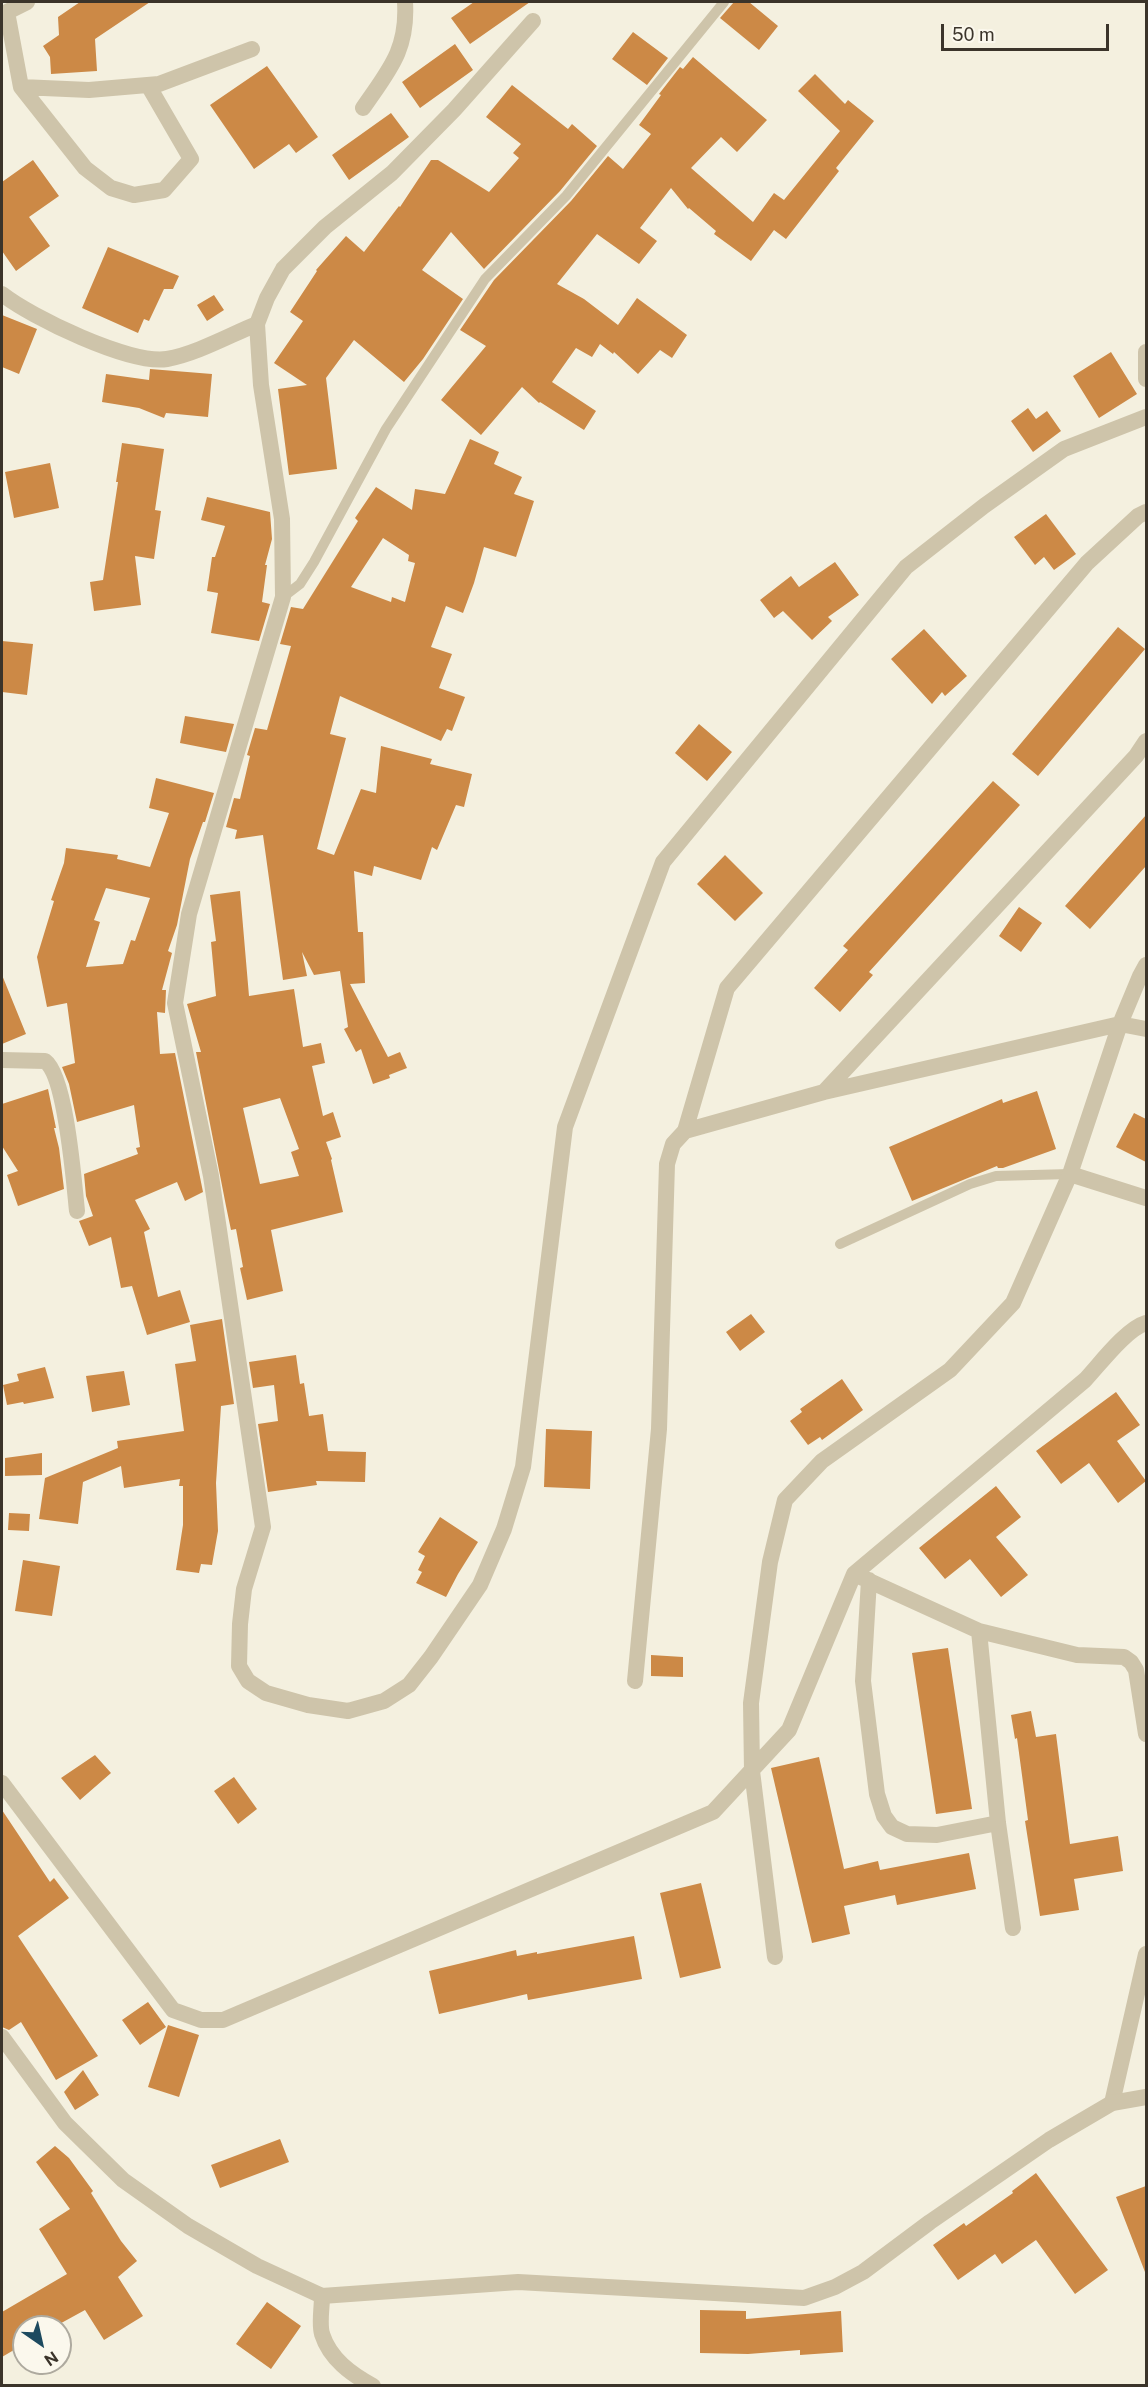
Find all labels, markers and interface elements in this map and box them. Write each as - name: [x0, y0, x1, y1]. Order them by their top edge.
- scale bar: [944, 12, 1112, 50]
- text: 50 m: [952, 24, 995, 45]
- north arrow: [12, 2315, 72, 2375]
- text: N: [41, 2347, 62, 2370]

